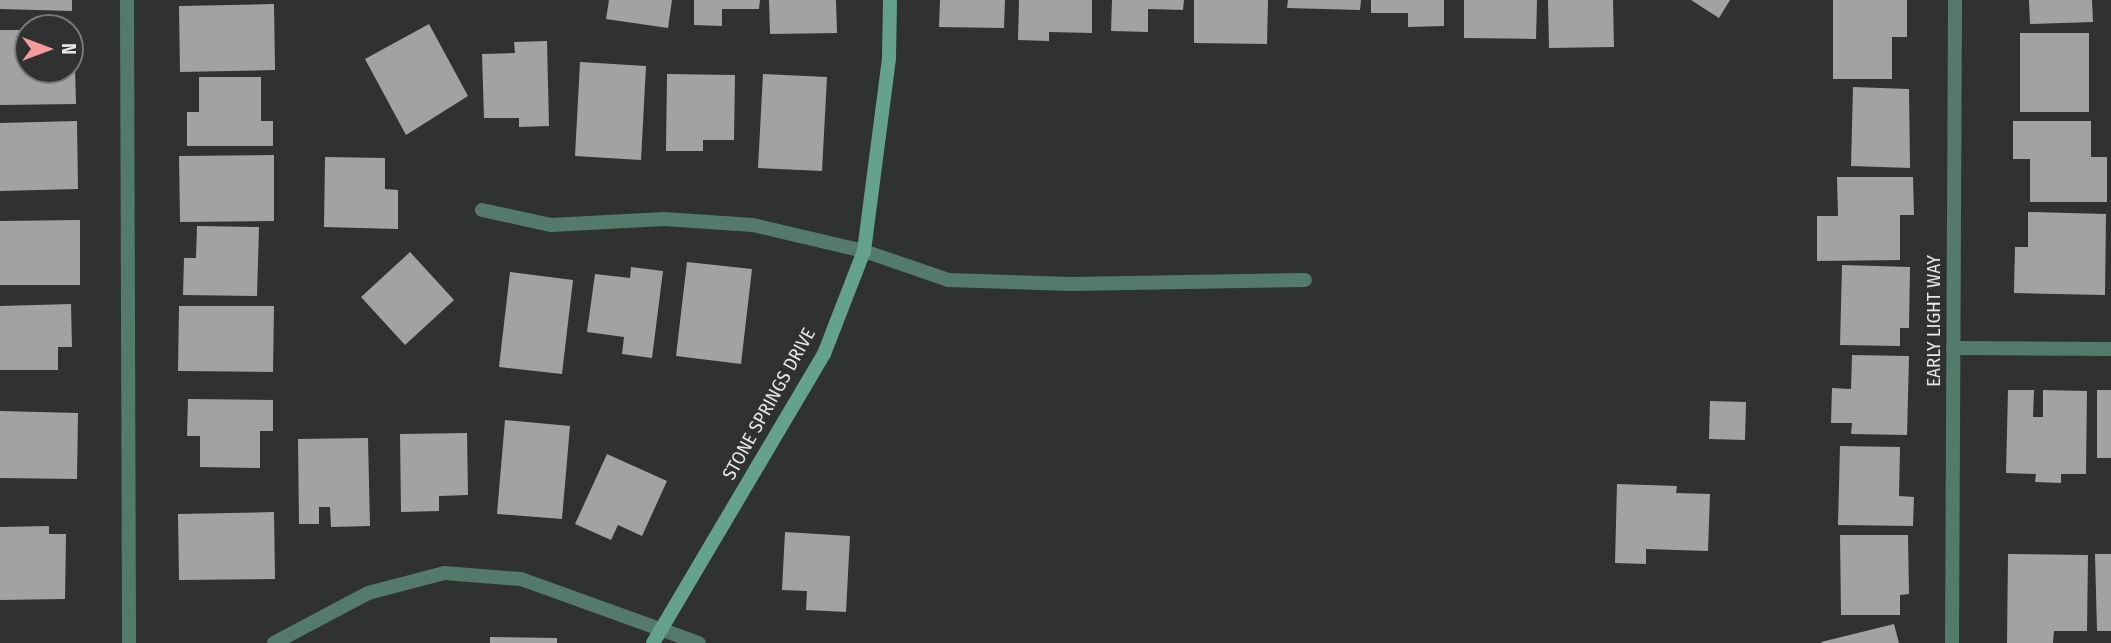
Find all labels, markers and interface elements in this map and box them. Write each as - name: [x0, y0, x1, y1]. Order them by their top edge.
- north arrow: [14, 14, 84, 84]
- text: N: [57, 43, 80, 55]
- street label: EARLY LIGHT WAY: [1923, 255, 1945, 387]
- street label: STONE SPRINGS DRIVE: [718, 324, 820, 484]

